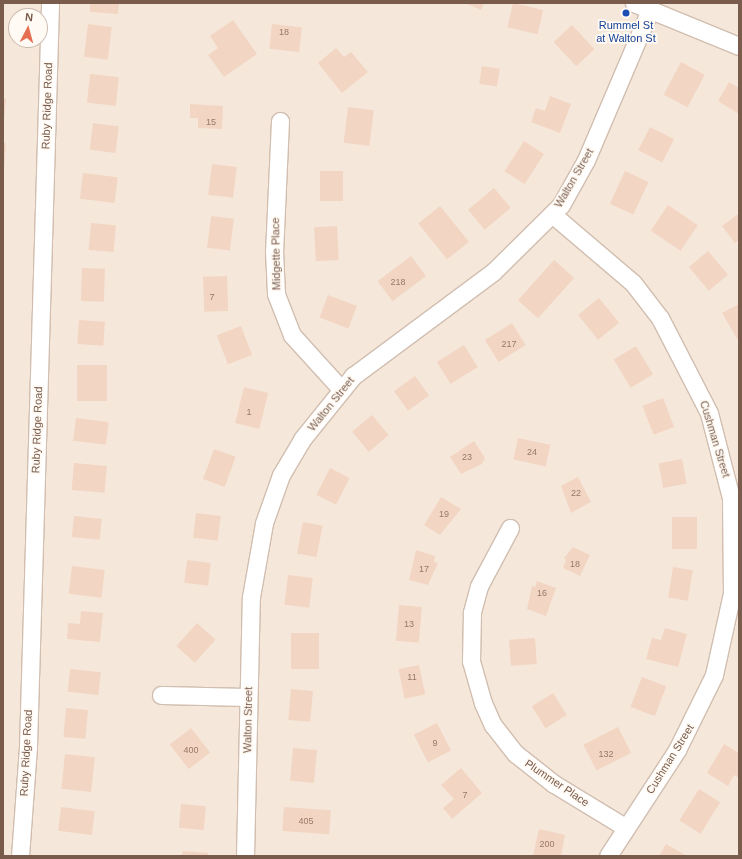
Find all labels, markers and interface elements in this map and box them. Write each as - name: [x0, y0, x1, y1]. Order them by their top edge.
- north arrow: [8, 8, 48, 48]
- marker: Rummel St at Walton St: [621, 8, 631, 18]
- text: N: [25, 11, 34, 23]
- place label: Rummel St at Walton St: [596, 19, 656, 45]
- house number: 18: [279, 27, 289, 37]
- street label: Ruby Ridge Road: [39, 62, 55, 150]
- house number: 15: [206, 117, 216, 127]
- street label: Walton Street: [552, 146, 596, 210]
- street label: Midgette Place: [269, 218, 283, 290]
- house number: 218: [390, 277, 406, 287]
- house number: 7: [209, 292, 215, 302]
- house number: 217: [501, 339, 517, 349]
- street label: Walton Street: [305, 374, 357, 434]
- street label: Ruby Ridge Road: [29, 386, 45, 474]
- street label: Cushman Street: [697, 399, 733, 479]
- house number: 1: [246, 407, 252, 417]
- house number: 24: [527, 447, 537, 457]
- house number: 23: [462, 452, 472, 462]
- house number: 22: [571, 488, 581, 498]
- house number: 19: [439, 509, 449, 519]
- house number: 18: [570, 559, 580, 569]
- house number: 17: [419, 564, 429, 574]
- house number: 16: [537, 588, 547, 598]
- house number: 13: [404, 619, 414, 629]
- house number: 11: [407, 672, 417, 682]
- street label: Walton Street: [241, 687, 255, 753]
- street label: Ruby Ridge Road: [17, 709, 35, 797]
- street label: Cushman Street: [643, 722, 697, 796]
- house number: 9: [432, 738, 438, 748]
- house number: 400: [183, 745, 199, 755]
- house number: 132: [598, 749, 614, 759]
- street label: Plummer Place: [522, 757, 592, 809]
- house number: 7: [462, 790, 468, 800]
- house number: 405: [298, 816, 314, 826]
- house number: 200: [539, 839, 555, 849]

